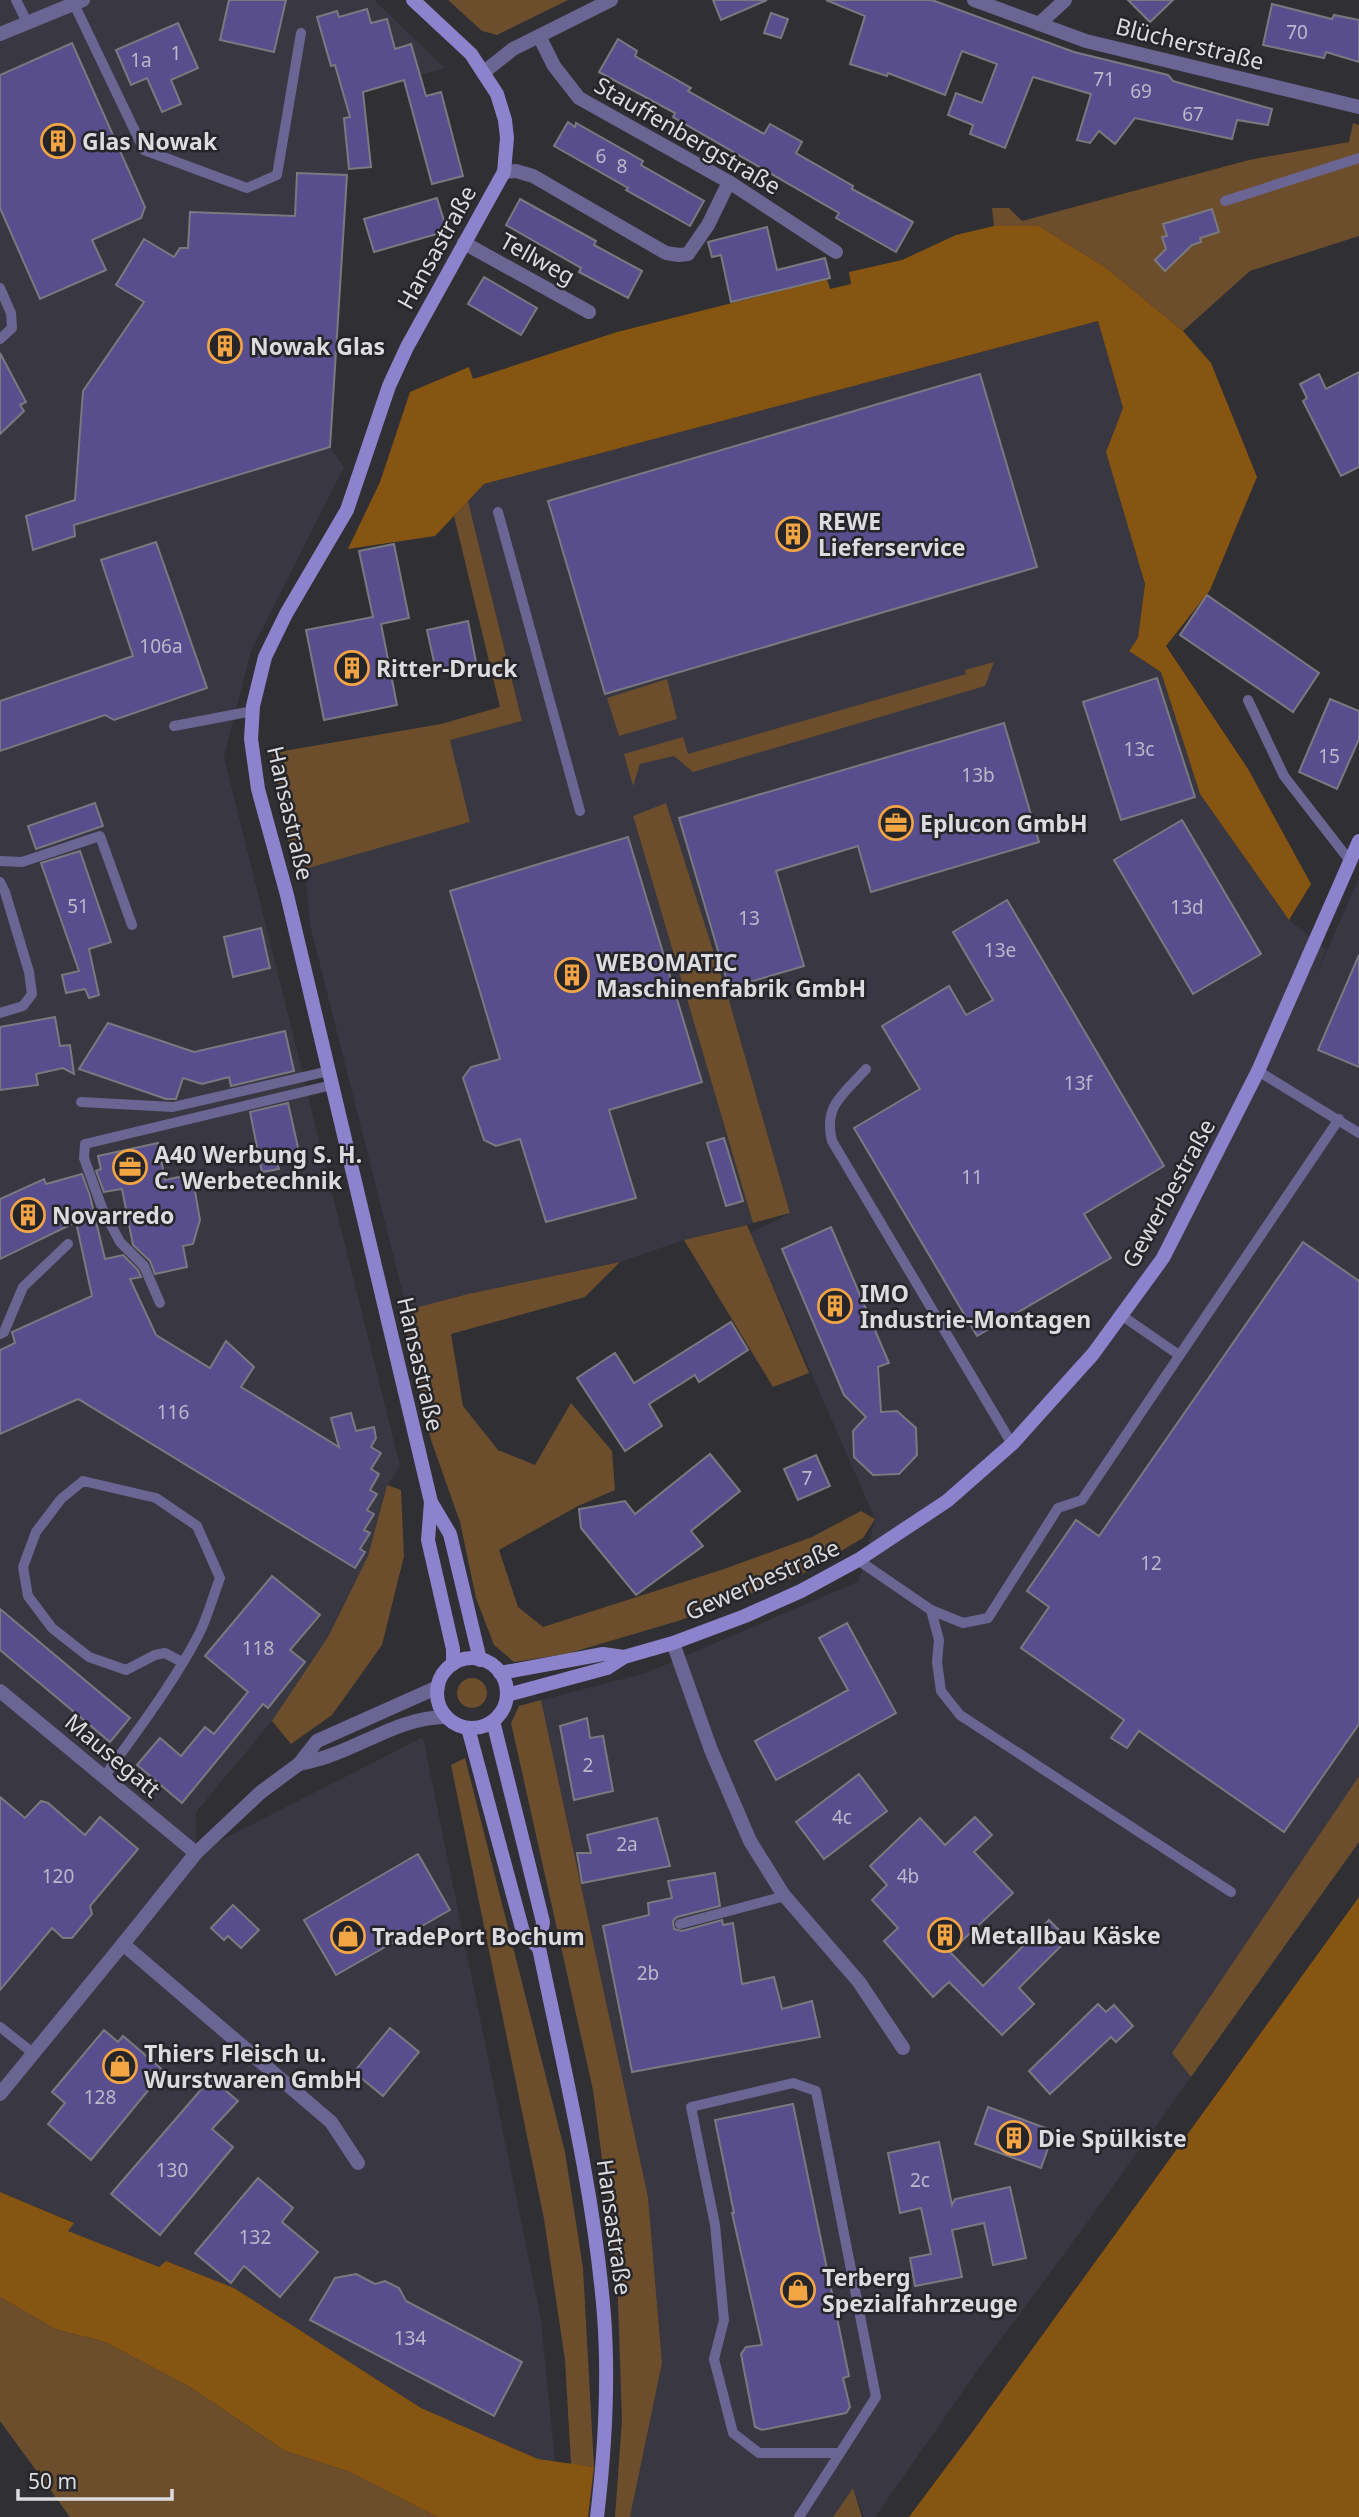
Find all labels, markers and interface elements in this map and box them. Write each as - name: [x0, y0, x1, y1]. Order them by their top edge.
- street label: Blücherstraße: [1113, 9, 1267, 77]
- house number: 70: [1286, 19, 1308, 45]
- house number: 1: [171, 40, 181, 66]
- house number: 1a: [130, 47, 152, 73]
- house number: 71: [1093, 66, 1115, 92]
- street label: Stauffenbergstraße: [589, 69, 787, 201]
- house number: 69: [1130, 78, 1152, 104]
- house number: 67: [1182, 101, 1204, 127]
- building icon: Glas Nowak: [39, 122, 77, 160]
- place label: Glas Nowak: [82, 125, 218, 157]
- house number: 6: [596, 143, 606, 169]
- house number: 8: [617, 153, 627, 179]
- street label: Hansastraße: [389, 179, 483, 315]
- street label: Tellweg: [495, 224, 581, 292]
- building icon: Nowak Glas: [206, 327, 244, 365]
- place label: Nowak Glas: [250, 330, 385, 362]
- place label: REWE Lieferservice: [818, 505, 966, 563]
- building icon: REWE Lieferservice: [774, 515, 812, 553]
- house number: 106a: [139, 633, 183, 659]
- building icon: Ritter-Druck: [333, 649, 371, 687]
- place label: Ritter-Druck: [376, 652, 518, 684]
- house number: 13c: [1124, 736, 1154, 762]
- street label: Hansastraße: [260, 743, 322, 883]
- house number: 15: [1318, 743, 1340, 769]
- house number: 13b: [961, 762, 995, 788]
- office icon: Eplucon GmbH: [877, 804, 915, 842]
- place label: Eplucon GmbH: [920, 807, 1088, 839]
- house number: 51: [67, 893, 89, 919]
- house number: 13d: [1170, 894, 1204, 920]
- house number: 13: [738, 905, 760, 931]
- house number: 13e: [984, 937, 1016, 963]
- place label: WEBOMATIC Maschinenfabrik GmbH: [596, 946, 866, 1004]
- building icon: WEBOMATIC Maschinenfabrik GmbH: [553, 956, 591, 994]
- house number: 13f: [1064, 1070, 1094, 1096]
- street label: Gewerbestraße: [1114, 1113, 1222, 1273]
- place label: A40 Werbung S. H. C. Werbetechnik: [154, 1138, 362, 1196]
- office icon: A40 Werbung S. H. C. Werbetechnik: [111, 1148, 149, 1186]
- house number: 11: [961, 1164, 983, 1190]
- building icon: Novarredo: [9, 1196, 47, 1234]
- place label: Novarredo: [52, 1199, 174, 1231]
- place label: IMO Industrie-Montagen: [860, 1277, 1091, 1335]
- building icon: IMO Industrie-Montagen: [816, 1287, 854, 1325]
- street label: Hansastraße: [390, 1294, 452, 1434]
- house number: 116: [157, 1399, 189, 1425]
- house number: 7: [802, 1465, 812, 1491]
- street label: Gewerbestraße: [680, 1531, 844, 1627]
- house number: 12: [1140, 1550, 1162, 1576]
- house number: 118: [242, 1635, 274, 1661]
- street label: Mausegatt: [58, 1706, 168, 1804]
- house number: 2: [583, 1752, 593, 1778]
- house number: 4c: [832, 1804, 852, 1830]
- house number: 2a: [616, 1831, 638, 1857]
- house number: 120: [42, 1863, 74, 1889]
- house number: 4b: [897, 1863, 919, 1889]
- building icon: Metallbau Käske: [926, 1916, 964, 1954]
- shop icon: TradePort Bochum: [329, 1917, 367, 1955]
- place label: Metallbau Käske: [970, 1919, 1161, 1951]
- place label: TradePort Bochum: [372, 1920, 585, 1952]
- house number: 2b: [637, 1960, 659, 1986]
- place label: Thiers Fleisch u. Wurstwaren GmbH: [144, 2037, 362, 2095]
- shop icon: Thiers Fleisch u. Wurstwaren GmbH: [101, 2047, 139, 2085]
- house number: 128: [84, 2084, 116, 2110]
- building icon: Die Spülkiste: [995, 2119, 1033, 2157]
- place label: Die Spülkiste: [1038, 2122, 1187, 2154]
- house number: 130: [156, 2157, 188, 2183]
- street label: Hansastraße: [590, 2157, 640, 2297]
- house number: 2c: [910, 2167, 930, 2193]
- house number: 132: [239, 2224, 271, 2250]
- place label: Terberg Spezialfahrzeuge: [822, 2261, 1018, 2319]
- shop icon: Terberg Spezialfahrzeuge: [779, 2271, 817, 2309]
- house number: 134: [394, 2325, 426, 2351]
- scale bar: [18, 2458, 172, 2502]
- text: 50 m: [28, 2467, 77, 2495]

